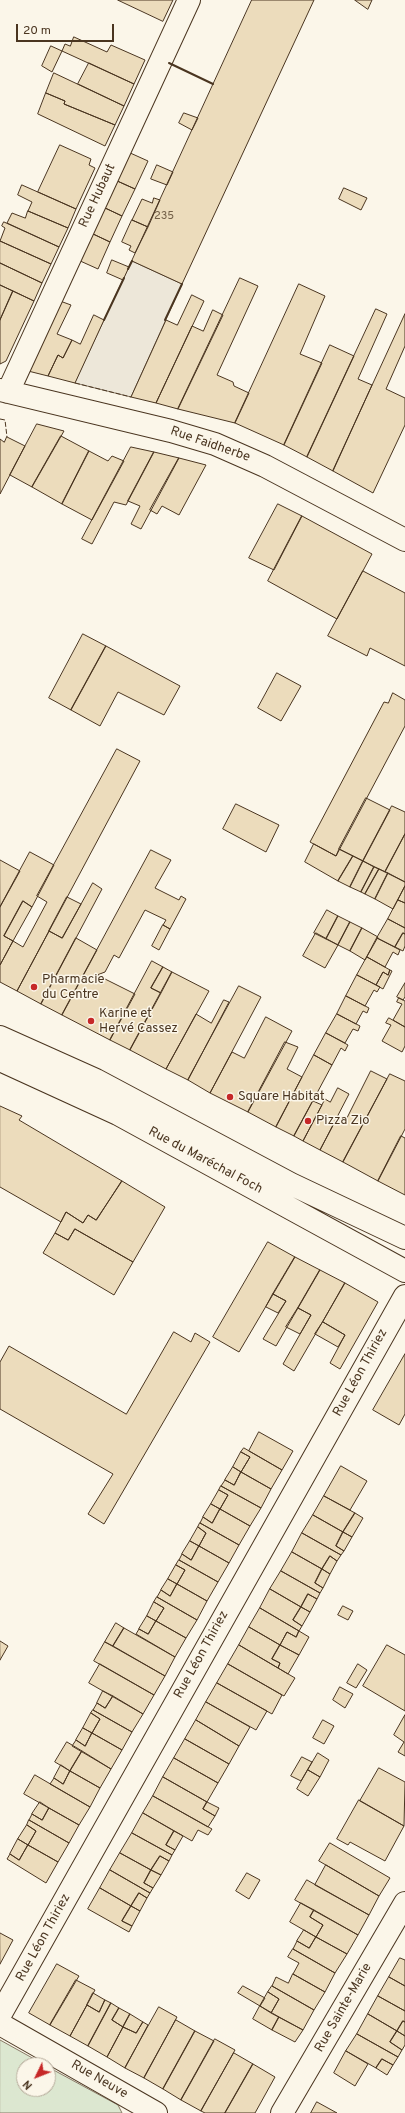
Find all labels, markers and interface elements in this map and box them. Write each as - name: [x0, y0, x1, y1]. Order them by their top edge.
- scale bar: [18, 16, 116, 42]
- text: 20 m: [23, 23, 51, 39]
- street label: Rue Hubaut: [76, 162, 120, 230]
- house number: 235: [154, 210, 174, 224]
- street label: Rue Faidherbe: [168, 424, 252, 466]
- place label: Pharmacie du Centre: [42, 972, 104, 1003]
- marker: Pharmacie du Centre: [29, 982, 39, 992]
- place label: Karine et Hervé Cassez: [99, 1006, 178, 1037]
- marker: Karine et Hervé Cassez: [86, 1016, 96, 1026]
- place label: Square Habitat: [238, 1089, 325, 1105]
- marker: Square Habitat: [225, 1092, 235, 1102]
- place label: Pizza Zio: [316, 1113, 370, 1129]
- marker: Pizza Zio: [303, 1116, 313, 1126]
- street label: Rue du Maréchal Foch: [145, 1124, 265, 1198]
- street label: Rue Léon Thiriez: [331, 1327, 391, 1419]
- street label: Rue Léon Thiriez: [172, 1609, 232, 1701]
- street label: Rue Léon Thiriez: [14, 1892, 74, 1984]
- street label: Rue Sainte-Marie: [312, 1961, 376, 2055]
- north arrow: [16, 2057, 56, 2097]
- street label: Rue Neuve: [68, 2057, 130, 2103]
- text: N: [20, 2077, 36, 2092]

